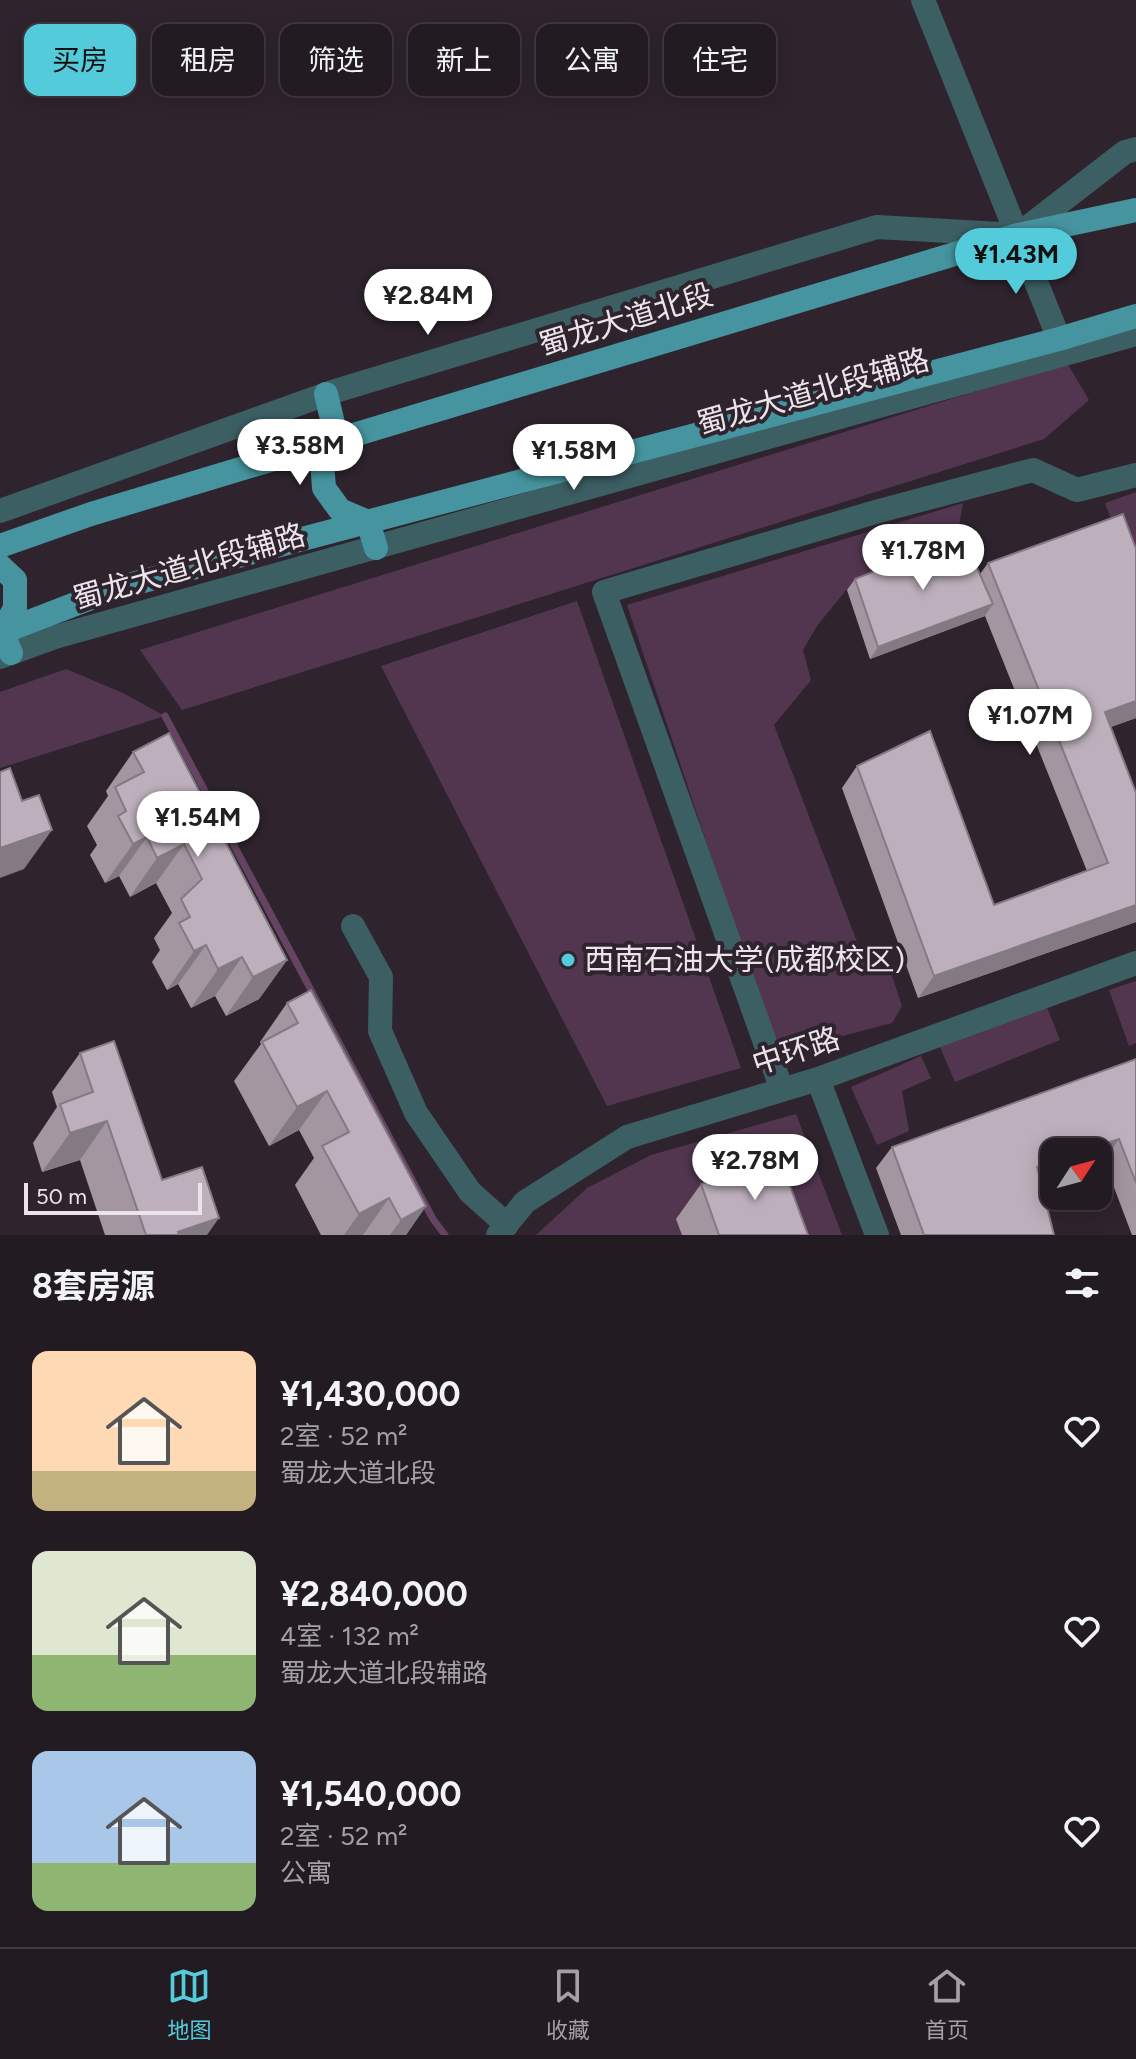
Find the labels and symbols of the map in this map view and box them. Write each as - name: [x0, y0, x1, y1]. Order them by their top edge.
- pin: ¥1.43M: [951, 228, 1081, 296]
- pin: ¥2.84M: [363, 269, 493, 337]
- street label: 蜀龙大道北段: [534, 276, 717, 364]
- street label: 蜀龙大道北段辅路: [692, 341, 933, 442]
- pin: ¥3.58M: [235, 419, 365, 487]
- pin: ¥1.58M: [509, 424, 639, 492]
- street label: 蜀龙大道北段辅路: [68, 516, 309, 617]
- pin: ¥1.78M: [858, 524, 988, 592]
- pin: ¥1.07M: [965, 689, 1095, 757]
- pin: ¥1.54M: [133, 791, 263, 859]
- place label: 西南石油大学(成都校区): [584, 941, 905, 978]
- marker: 西南石油大学(成都校区): [559, 951, 577, 969]
- street label: 中环路: [747, 1019, 844, 1082]
- pin: ¥2.78M: [690, 1134, 820, 1202]
- north arrow: [1040, 1138, 1112, 1210]
- scale bar: [24, 1179, 202, 1215]

